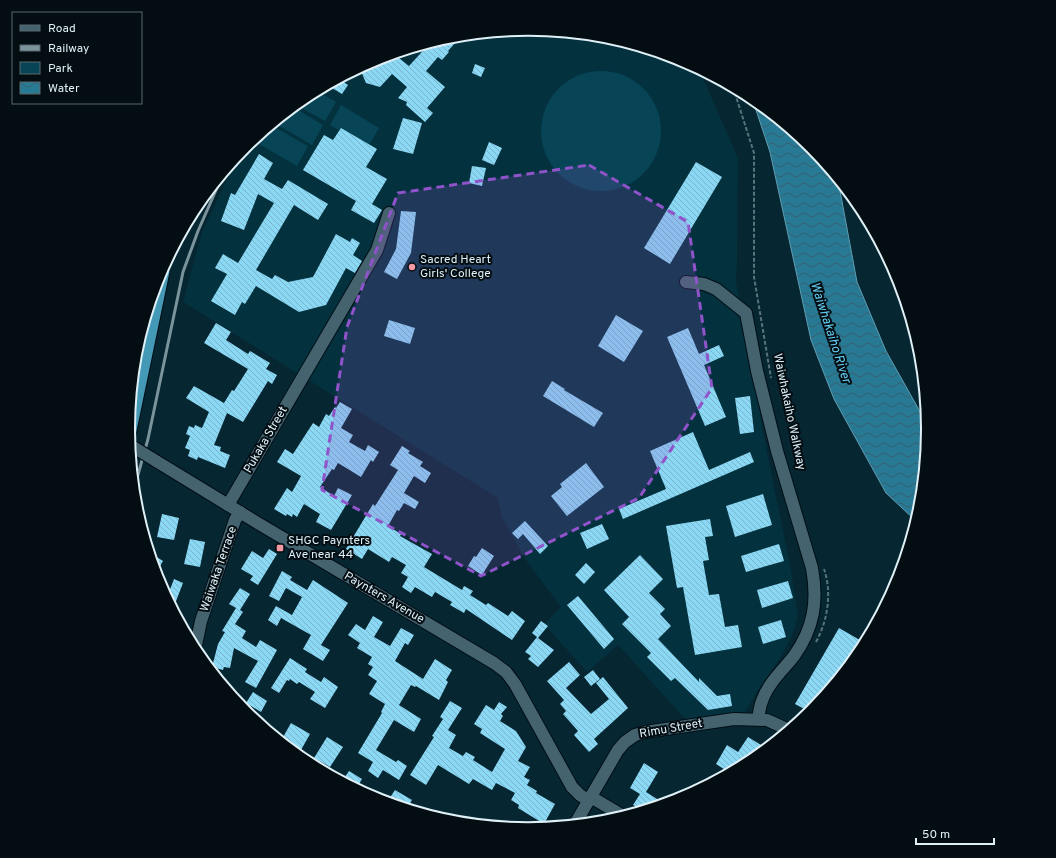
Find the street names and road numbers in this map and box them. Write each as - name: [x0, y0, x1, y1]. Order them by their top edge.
- street label: Waiwhakaiho Walkway: [769, 352, 809, 472]
- street label: Pukaka Street: [240, 404, 292, 476]
- street label: Waiwaka Terrace: [197, 524, 241, 614]
- street label: Paynters Avenue: [341, 569, 427, 627]
- street label: Rimu Street: [638, 716, 704, 742]

